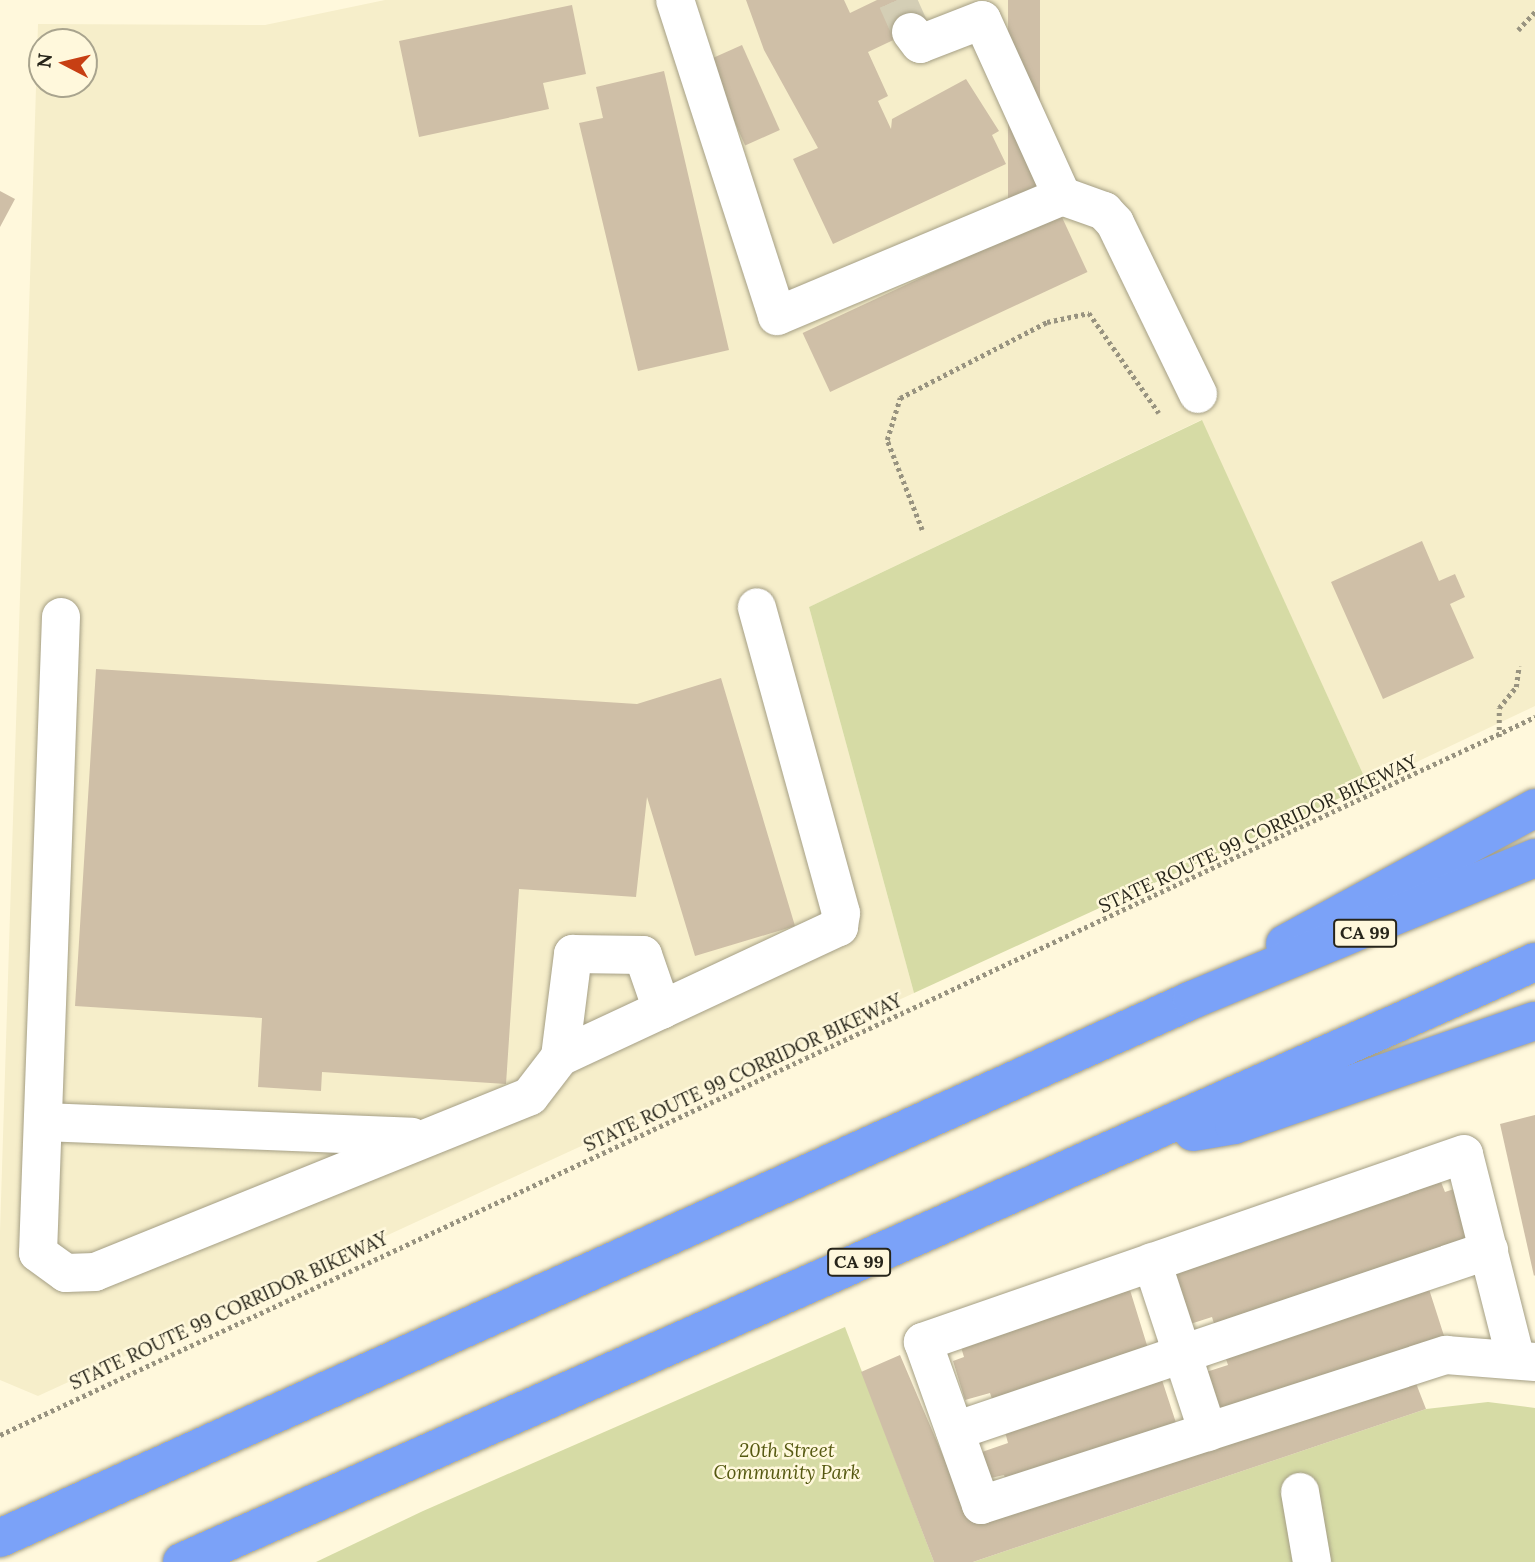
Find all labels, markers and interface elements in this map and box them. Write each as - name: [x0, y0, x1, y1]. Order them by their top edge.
- north arrow: [28, 28, 98, 98]
- text: N: [31, 52, 57, 69]
- street label: STATE ROUTE 99 CORRIDOR BIKEWAY: [1095, 750, 1421, 918]
- road number: CA 99: [1332, 918, 1398, 948]
- street label: STATE ROUTE 99 CORRIDOR BIKEWAY: [580, 989, 906, 1157]
- street label: STATE ROUTE 99 CORRIDOR BIKEWAY: [66, 1227, 392, 1395]
- road number: CA 99: [826, 1247, 892, 1276]
- park label: 20th Street Community Park: [714, 1440, 860, 1484]

